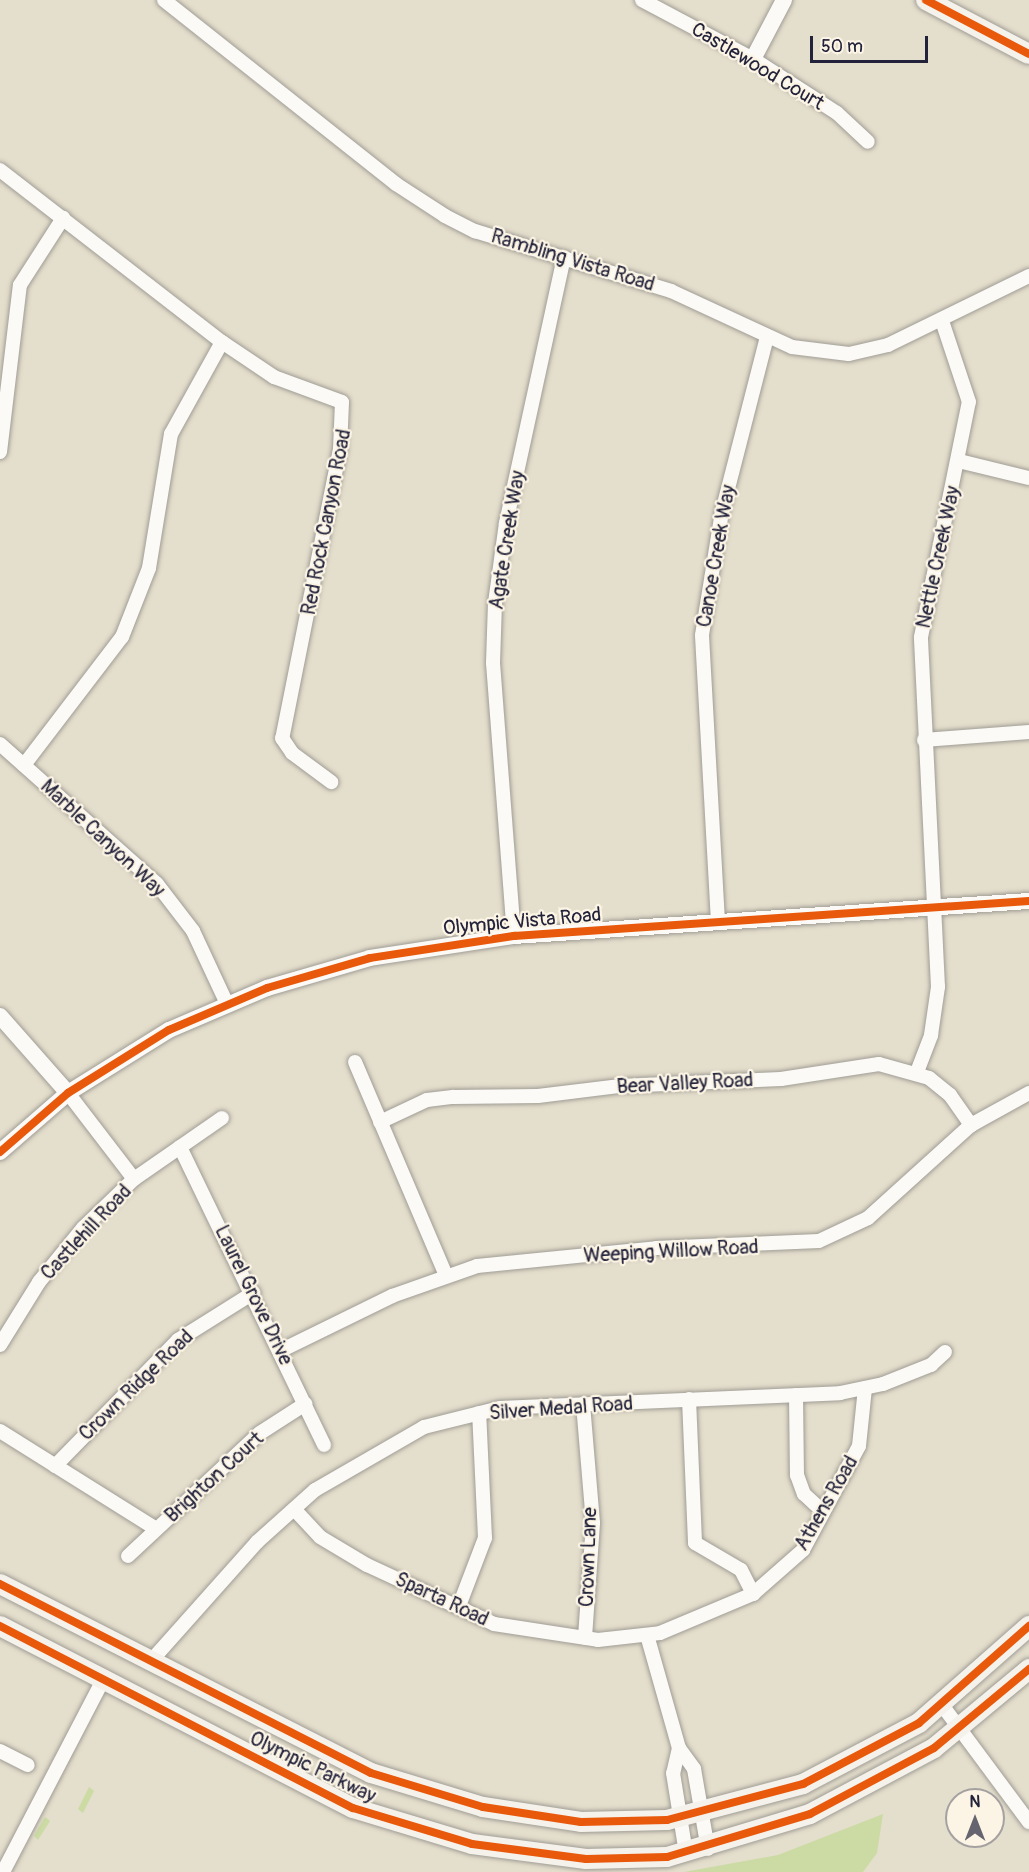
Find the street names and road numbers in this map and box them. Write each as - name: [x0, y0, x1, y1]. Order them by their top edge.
- street label: Castlewood Court: [687, 17, 829, 115]
- street label: Rambling Vista Road: [488, 224, 658, 296]
- street label: Red Rock Canyon Road: [296, 427, 356, 617]
- street label: Agate Creek Way: [484, 469, 530, 611]
- street label: Canoe Creek Way: [692, 483, 740, 629]
- street label: Nettle Creek Way: [911, 484, 965, 630]
- street label: Marble Canyon Way: [36, 774, 170, 902]
- street label: Olympic Vista Road: [442, 902, 602, 940]
- street label: Bear Valley Road: [616, 1067, 754, 1099]
- street label: Castlehill Road: [36, 1179, 136, 1285]
- street label: Laurel Grove Drive: [210, 1221, 298, 1369]
- street label: Weeping Willow Road: [583, 1234, 759, 1268]
- street label: Crown Ridge Road: [74, 1325, 198, 1445]
- street label: Silver Medal Road: [488, 1391, 634, 1425]
- street label: Brighton Court: [160, 1427, 268, 1527]
- street label: Athens Road: [789, 1451, 863, 1555]
- street label: Crown Lane: [574, 1507, 602, 1607]
- street label: Sparta Road: [391, 1567, 493, 1631]
- street label: Olympic Parkway: [246, 1726, 380, 1808]

